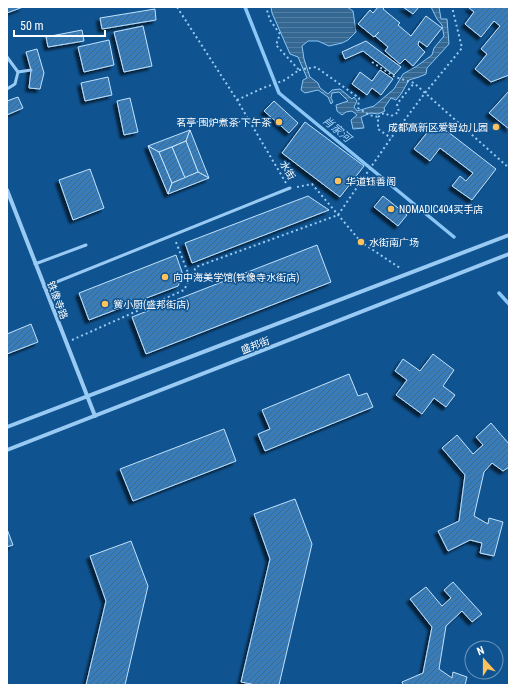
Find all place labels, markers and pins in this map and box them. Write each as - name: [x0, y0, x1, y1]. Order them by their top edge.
- place label: 茗亭·围炉煮茶·下午茶: [176, 117, 272, 128]
- marker: 茗亭·围炉煮茶·下午茶: [274, 117, 284, 127]
- place label: 成都高新区爱智幼儿园: [388, 122, 488, 133]
- marker: 成都高新区爱智幼儿园: [491, 122, 501, 132]
- marker: 华道钰善阁: [333, 176, 343, 186]
- place label: 华道钰善阁: [346, 176, 396, 187]
- marker: NOMADIC404买手店: [386, 204, 396, 214]
- place label: NOMADIC404买手店: [399, 204, 483, 215]
- marker: 水街南广场: [356, 237, 366, 247]
- place label: 水街南广场: [369, 237, 419, 248]
- marker: 向中海美学馆(铁像寺水街店): [160, 272, 170, 282]
- place label: 向中海美学馆(铁像寺水街店): [173, 272, 299, 284]
- marker: 黉小厨(盛邦街店): [100, 299, 110, 309]
- place label: 黉小厨(盛邦街店): [113, 299, 189, 311]

